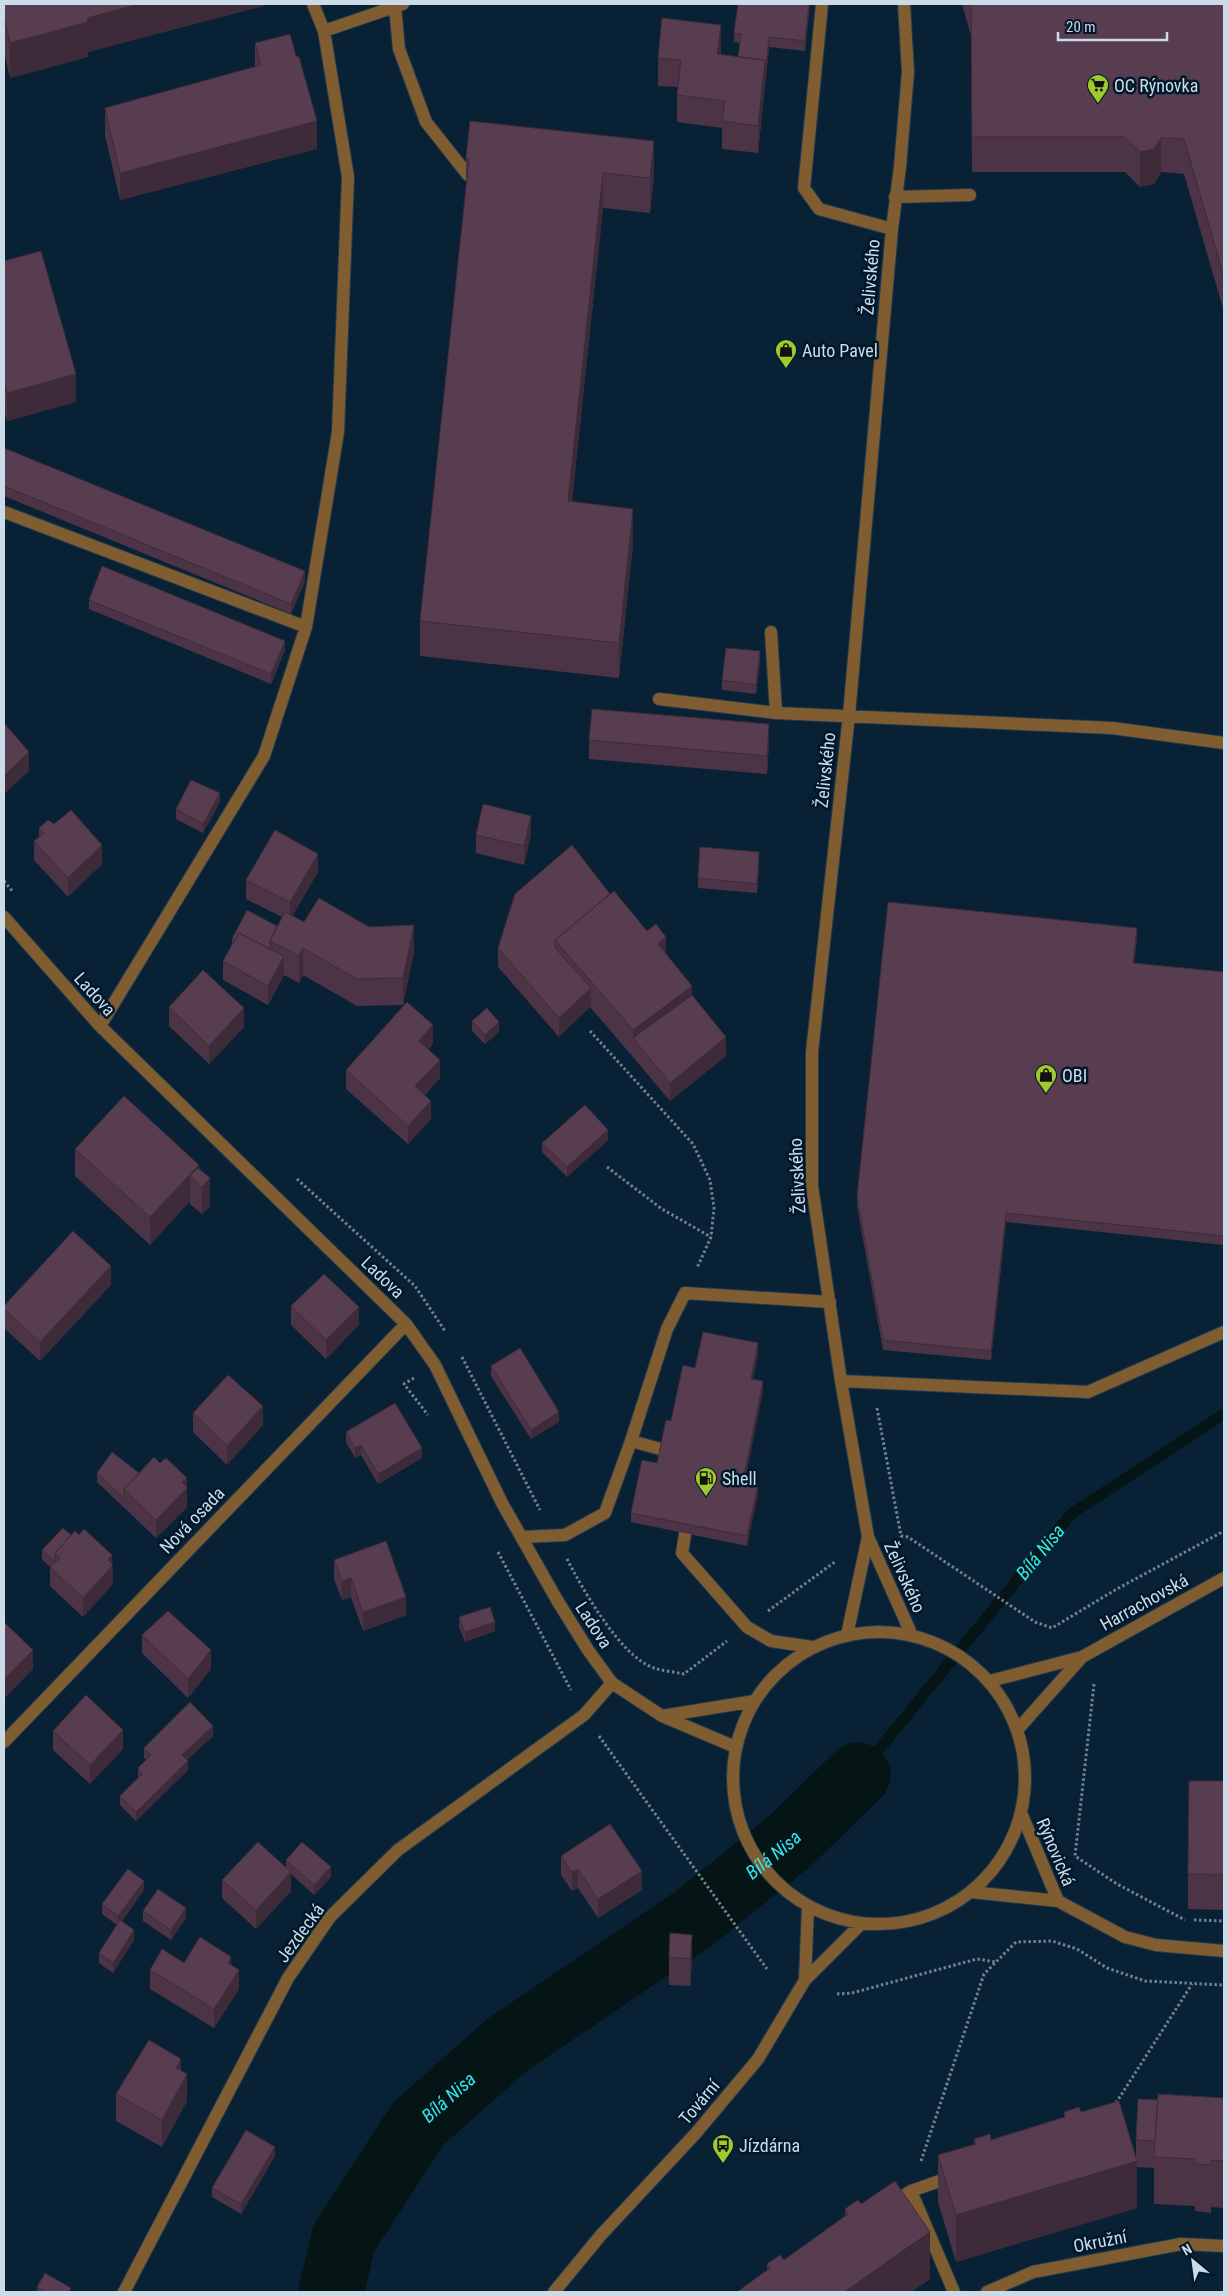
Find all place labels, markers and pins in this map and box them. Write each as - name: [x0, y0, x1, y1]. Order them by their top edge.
- supermarket icon: OC Rýnovka: [1086, 73, 1110, 104]
- place label: OC Rýnovka: [1114, 75, 1198, 96]
- shop icon: Auto Pavel: [774, 338, 798, 369]
- place label: Auto Pavel: [802, 340, 878, 361]
- shop icon: OBI: [1034, 1063, 1058, 1094]
- place label: OBI: [1062, 1065, 1087, 1086]
- fuel station icon: Shell: [694, 1466, 718, 1497]
- place label: Shell: [722, 1468, 757, 1489]
- bus stop icon: Jízdárna: [711, 2133, 735, 2164]
- place label: Jízdárna: [739, 2135, 800, 2156]

